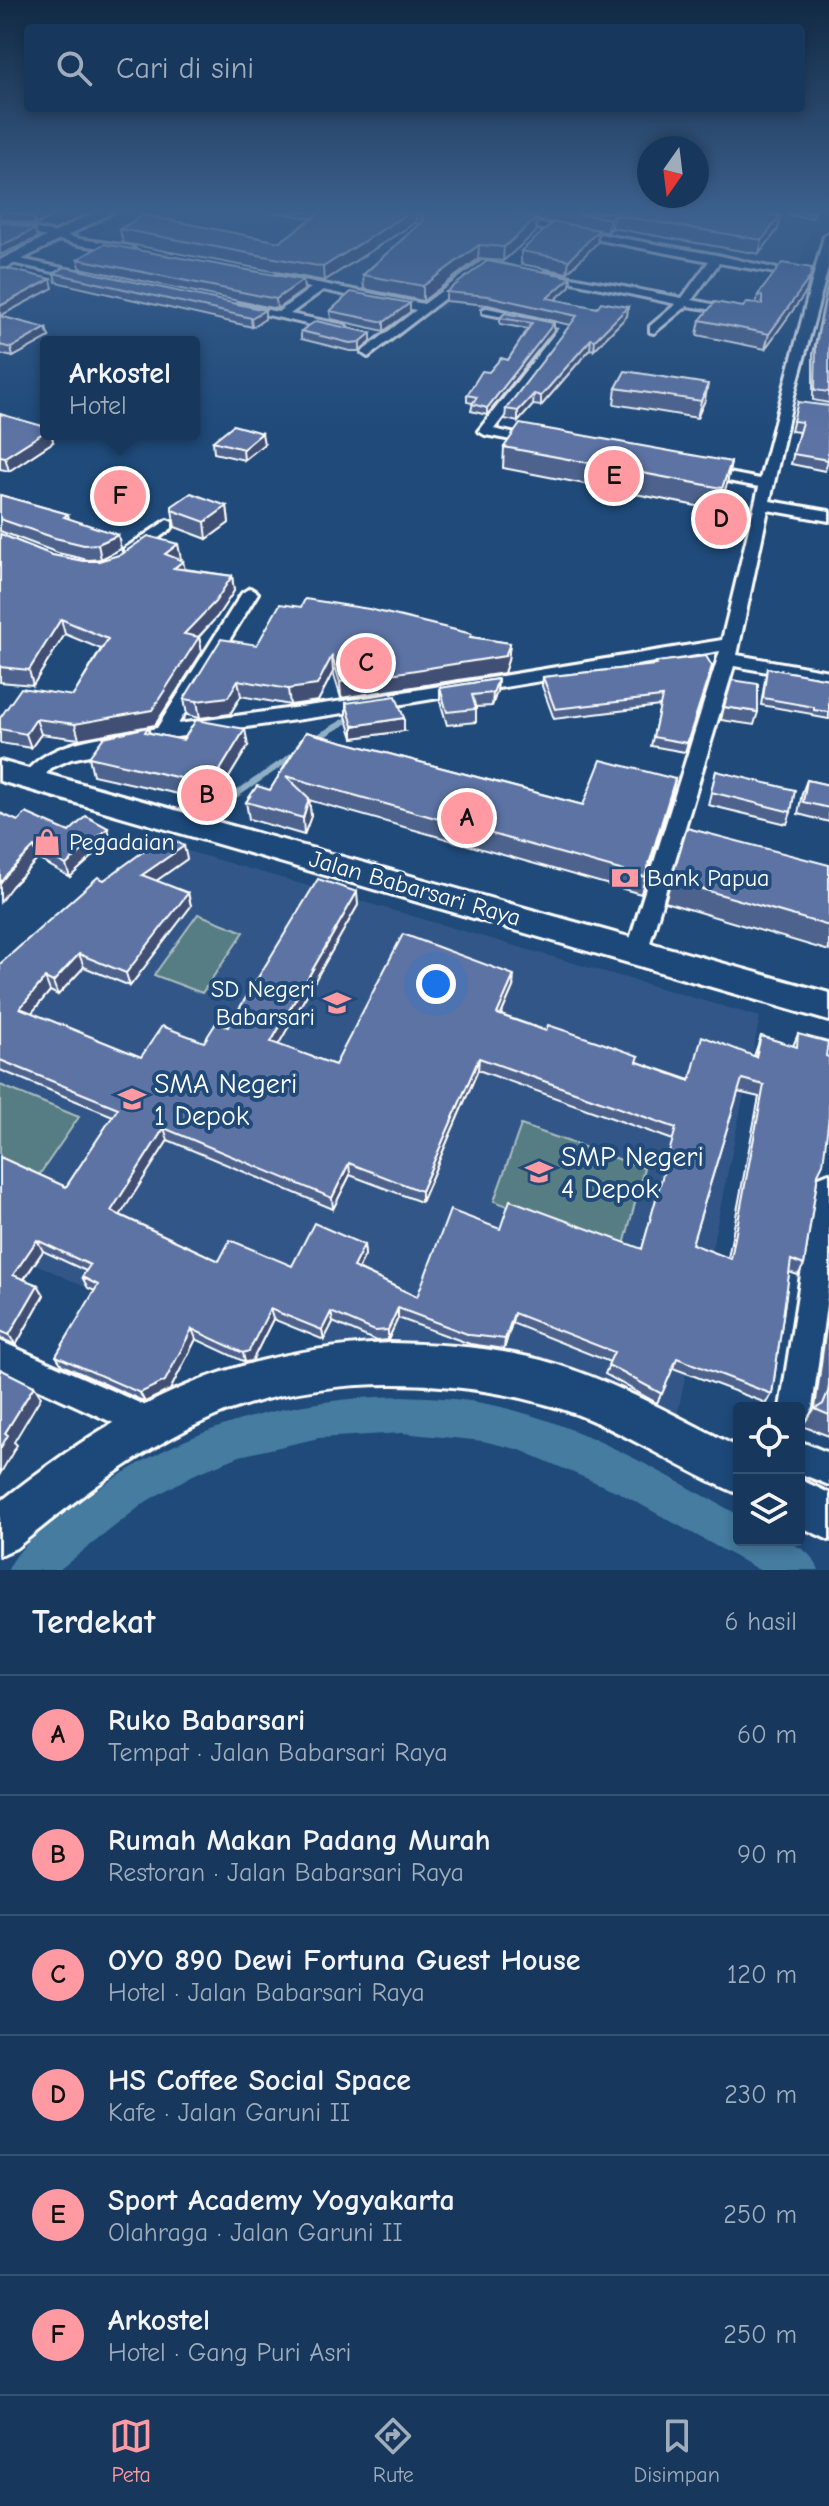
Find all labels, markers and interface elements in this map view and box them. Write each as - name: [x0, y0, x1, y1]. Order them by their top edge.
- search box: [24, 24, 805, 112]
- icon: search: [52, 46, 96, 90]
- text: Cari di sini: [116, 51, 254, 86]
- north arrow: [637, 136, 709, 208]
- popup: [40, 336, 200, 440]
- text: Arkostel: [69, 356, 171, 391]
- text: Hotel: [69, 391, 127, 421]
- pin: E: [588, 446, 640, 506]
- pin: F: [94, 466, 146, 526]
- pin: D: [695, 489, 747, 549]
- pin: C: [340, 633, 392, 693]
- pin: B: [181, 765, 233, 825]
- pin: A: [441, 788, 493, 848]
- shop icon: Pegadaian: [32, 827, 62, 857]
- place label: Pegadaian: [69, 828, 175, 856]
- street label: Jalan Babarsari Raya: [306, 844, 524, 932]
- bank icon: Bank Papua: [610, 863, 640, 893]
- place label: Bank Papua: [647, 864, 769, 892]
- your location: [416, 964, 456, 1004]
- place label: SD Negeri Babarsari: [211, 975, 315, 1031]
- school or university icon: SD Negeri Babarsari: [322, 988, 352, 1018]
- place label: SMA Negeri 1 Depok: [154, 1068, 297, 1132]
- school or university icon: SMA Negeri 1 Depok: [117, 1084, 147, 1114]
- place label: SMP Negeri 4 Depok: [561, 1141, 704, 1205]
- school or university icon: SMP Negeri 4 Depok: [524, 1157, 554, 1187]
- map controls: [733, 1402, 805, 1546]
- button: locate: [733, 1402, 805, 1474]
- button: layers: [733, 1474, 805, 1546]
- text: Terdekat: [32, 1602, 155, 1642]
- text: 6 hasil: [724, 1607, 797, 1637]
- text: Ruko Babarsari: [108, 1703, 305, 1738]
- text: A: [51, 1720, 65, 1750]
- text: 60 m: [737, 1720, 797, 1750]
- text: Tempat · Jalan Babarsari Raya: [108, 1738, 448, 1768]
- text: Rumah Makan Padang Murah: [108, 1823, 491, 1858]
- text: B: [50, 1840, 66, 1870]
- text: 90 m: [737, 1840, 797, 1870]
- text: Restoran · Jalan Babarsari Raya: [108, 1858, 464, 1888]
- text: OYO 890 Dewi Fortuna Guest House: [108, 1943, 581, 1978]
- text: C: [50, 1960, 66, 1990]
- text: 120 m: [727, 1960, 797, 1990]
- text: Hotel · Jalan Babarsari Raya: [108, 1978, 425, 2008]
- text: HS Coffee Social Space: [108, 2063, 411, 2098]
- text: D: [50, 2080, 66, 2110]
- text: 230 m: [724, 2080, 797, 2110]
- text: Kafe · Jalan Garuni II: [108, 2098, 350, 2128]
- text: Sport Academy Yogyakarta: [108, 2183, 455, 2218]
- text: E: [50, 2200, 66, 2230]
- text: 250 m: [723, 2200, 797, 2230]
- text: Olahraga · Jalan Garuni II: [108, 2218, 403, 2248]
- text: Arkostel: [108, 2303, 210, 2338]
- text: F: [50, 2320, 66, 2350]
- text: 250 m: [723, 2320, 797, 2350]
- text: Hotel · Gang Puri Asri: [108, 2338, 351, 2368]
- tab: Peta: [109, 2414, 153, 2488]
- tab: Rute: [371, 2414, 415, 2488]
- tab: Disimpan: [634, 2414, 720, 2488]

